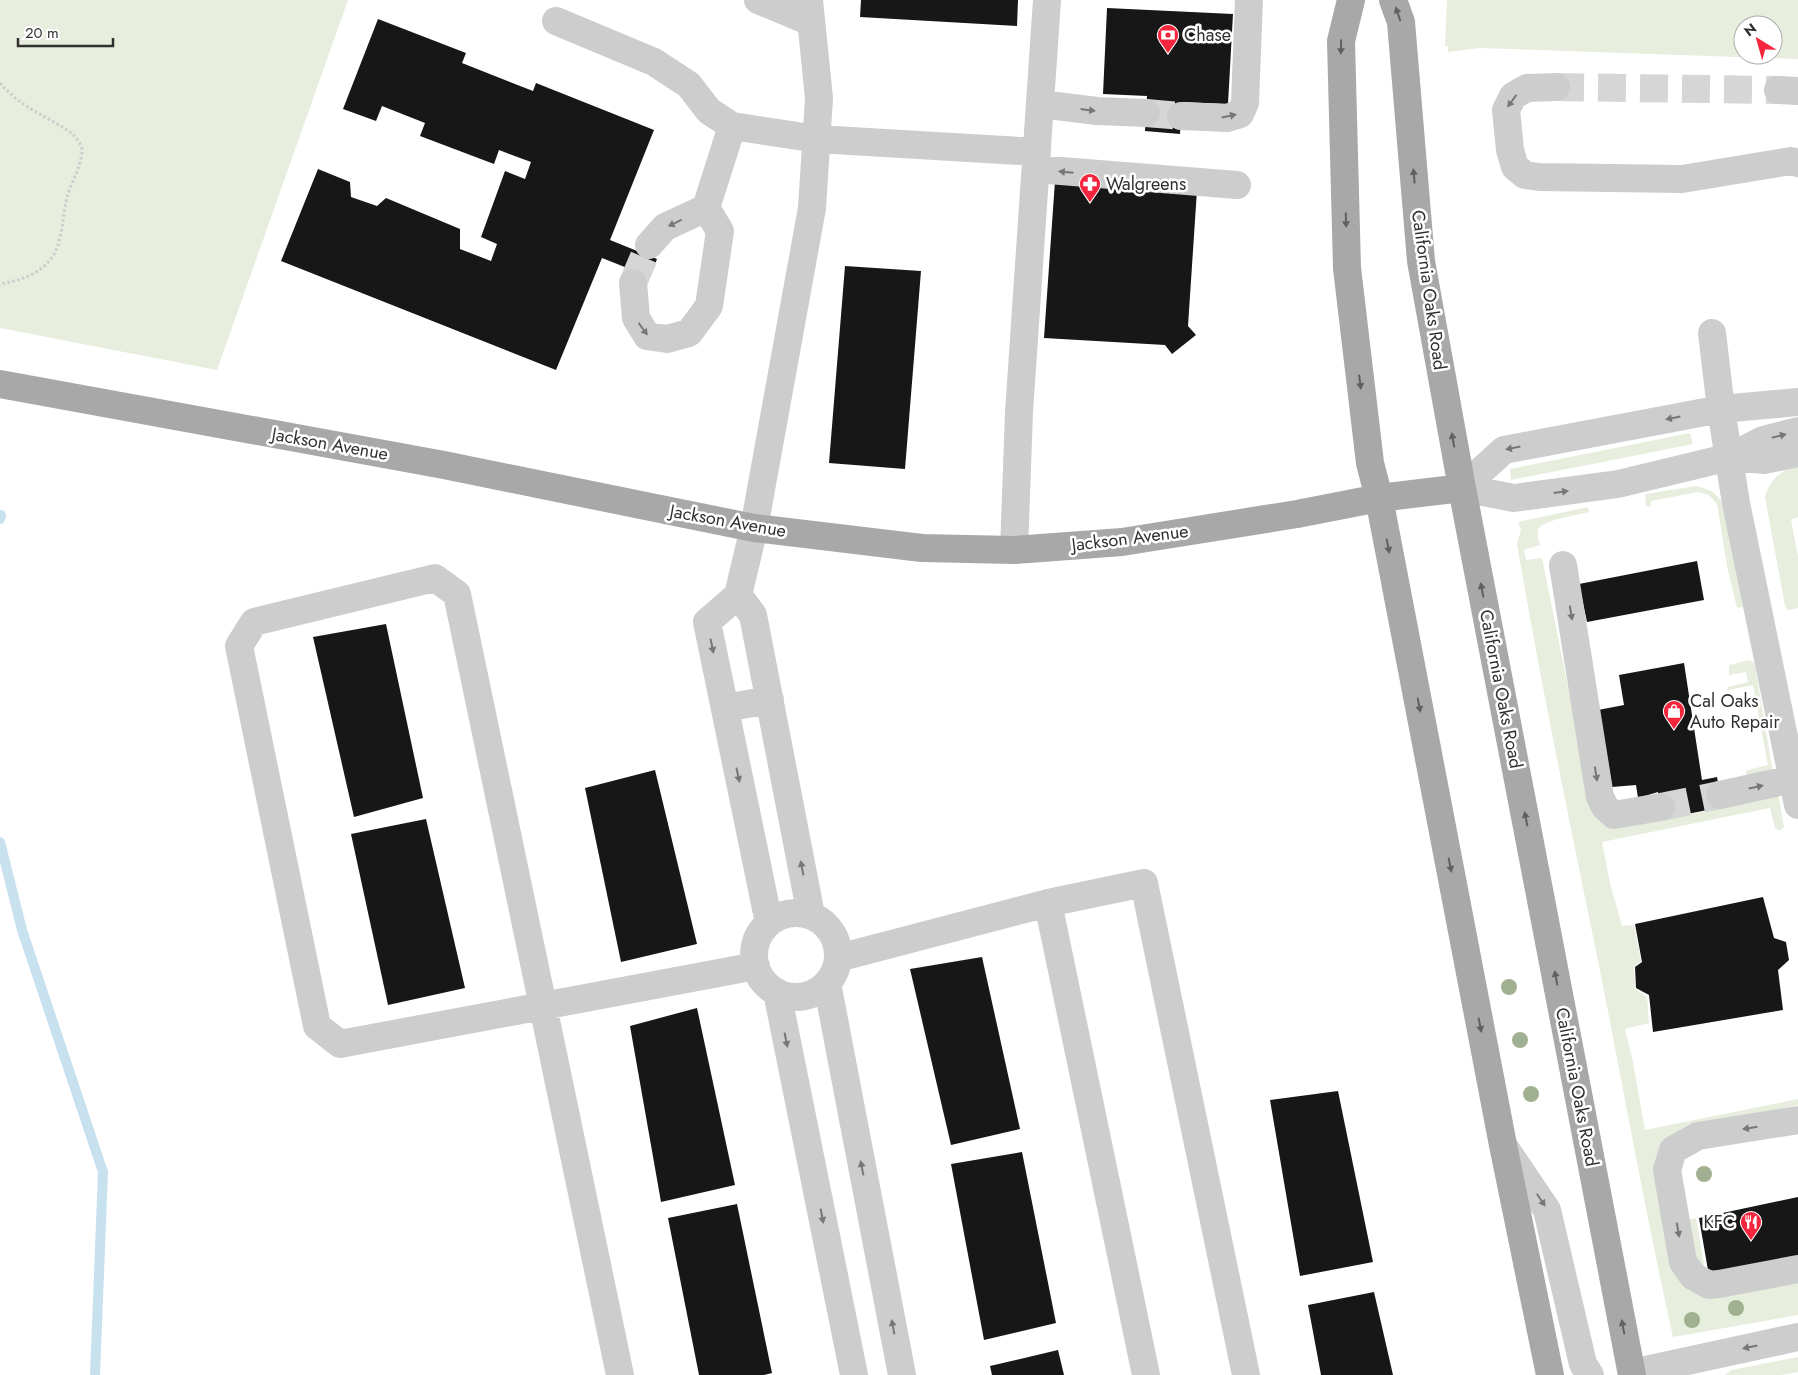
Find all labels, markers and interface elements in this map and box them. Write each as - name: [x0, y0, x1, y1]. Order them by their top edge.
- one-way arrow: [1394, 7, 1401, 22]
- scale bar: [18, 15, 112, 47]
- north arrow: [1733, 15, 1783, 65]
- text: N: [1740, 18, 1761, 41]
- text: 20 m: [25, 22, 59, 44]
- place label: Chase: [1184, 22, 1231, 48]
- bank icon: Chase: [1156, 23, 1180, 54]
- one-way arrow: [1337, 40, 1345, 56]
- one-way arrow: [1507, 94, 1517, 108]
- one-way arrow: [1081, 106, 1097, 114]
- one-way arrow: [1222, 112, 1238, 120]
- one-way arrow: [1058, 167, 1074, 175]
- one-way arrow: [1410, 167, 1418, 183]
- place label: Walgreens: [1106, 171, 1186, 197]
- pharmacy icon: Walgreens: [1078, 172, 1102, 203]
- street label: California Oaks Road: [1405, 208, 1453, 372]
- one-way arrow: [1342, 213, 1350, 229]
- one-way arrow: [668, 219, 682, 227]
- one-way arrow: [638, 322, 648, 336]
- one-way arrow: [1356, 374, 1364, 390]
- one-way arrow: [1664, 415, 1680, 423]
- street label: Jackson Avenue: [268, 421, 390, 467]
- one-way arrow: [1772, 432, 1787, 440]
- one-way arrow: [1449, 433, 1457, 448]
- one-way arrow: [1505, 445, 1521, 453]
- one-way arrow: [1554, 488, 1570, 496]
- street label: Jackson Avenue: [666, 498, 788, 544]
- street label: Jackson Avenue: [1068, 518, 1190, 558]
- one-way arrow: [1385, 538, 1393, 554]
- one-way arrow: [1478, 583, 1486, 598]
- one-way arrow: [1567, 605, 1575, 621]
- street label: California Oaks Road: [1473, 607, 1529, 771]
- one-way arrow: [708, 639, 716, 654]
- place label: Cal Oaks Auto Repair: [1690, 688, 1780, 735]
- one-way arrow: [1415, 698, 1423, 713]
- shop icon: Cal Oaks Auto Repair: [1662, 699, 1686, 730]
- one-way arrow: [1593, 766, 1601, 782]
- one-way arrow: [734, 767, 742, 782]
- one-way arrow: [1749, 783, 1764, 791]
- one-way arrow: [1521, 810, 1529, 826]
- one-way arrow: [1446, 857, 1454, 873]
- one-way arrow: [797, 859, 805, 875]
- one-way arrow: [1552, 971, 1560, 986]
- street label: California Oaks Road: [1549, 1005, 1605, 1169]
- one-way arrow: [1477, 1017, 1485, 1033]
- one-way arrow: [783, 1032, 791, 1048]
- one-way arrow: [1741, 1124, 1757, 1132]
- one-way arrow: [858, 1160, 866, 1175]
- one-way arrow: [1536, 1193, 1546, 1207]
- one-way arrow: [818, 1209, 826, 1224]
- place label: KFC: [1704, 1209, 1735, 1235]
- restaurant icon: KFC: [1739, 1210, 1763, 1241]
- one-way arrow: [1674, 1222, 1682, 1238]
- one-way arrow: [888, 1319, 896, 1335]
- one-way arrow: [1618, 1319, 1626, 1335]
- one-way arrow: [1743, 1343, 1758, 1351]

